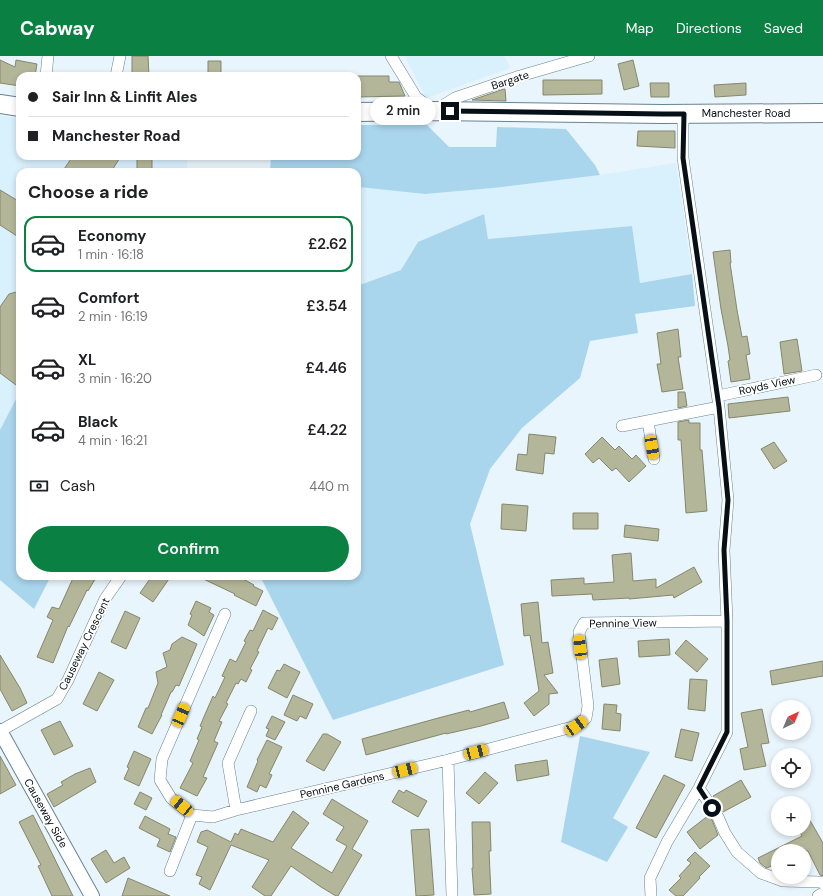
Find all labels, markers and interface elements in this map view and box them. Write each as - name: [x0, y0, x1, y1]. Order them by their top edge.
- text: Cabway: [20, 16, 95, 41]
- text: Map: [626, 19, 654, 37]
- text: Directions: [676, 19, 742, 37]
- text: Saved: [764, 19, 803, 37]
- street label: Bargate: [489, 67, 531, 93]
- text: Sair Inn & Linfit Ales: [52, 87, 198, 107]
- callout: 2 min: [370, 97, 436, 125]
- text: 2 min: [386, 102, 420, 119]
- route end: [441, 102, 459, 120]
- street label: Manchester Road: [702, 106, 790, 120]
- text: Manchester Road: [52, 126, 180, 146]
- text: Choose a ride: [28, 180, 149, 204]
- icon: car: [30, 226, 66, 262]
- text: Economy: [78, 226, 146, 246]
- text: £2.62: [308, 234, 347, 254]
- text: 1 min · 16:18: [78, 246, 144, 263]
- icon: car: [30, 288, 66, 324]
- text: Comfort: [78, 288, 139, 308]
- text: £3.54: [306, 296, 347, 316]
- text: 2 min · 16:19: [78, 308, 148, 325]
- icon: car: [30, 350, 66, 386]
- text: XL: [78, 350, 96, 370]
- text: £4.46: [306, 358, 347, 378]
- text: 3 min · 16:20: [78, 370, 152, 387]
- street label: Royds View: [737, 372, 797, 398]
- icon: car: [30, 412, 66, 448]
- text: Black: [78, 412, 118, 432]
- text: £4.22: [307, 420, 347, 440]
- text: 4 min · 16:21: [78, 432, 147, 449]
- car: [644, 434, 660, 460]
- icon: cash: [28, 475, 50, 497]
- text: Cash: [60, 476, 95, 496]
- text: 440 m: [309, 478, 349, 495]
- button: Confirm: [28, 526, 349, 572]
- street label: Causeway Crescent: [55, 595, 113, 693]
- street label: Pennine View: [589, 615, 657, 631]
- car: [573, 634, 587, 660]
- north arrow: [771, 700, 811, 740]
- map controls: [771, 700, 811, 884]
- car: [171, 702, 191, 728]
- car: [563, 714, 589, 738]
- car: [463, 743, 489, 761]
- button: locate: [771, 748, 811, 788]
- car: [392, 761, 418, 779]
- street label: Pennine Gardens: [298, 768, 386, 802]
- street label: Causeway Side: [21, 776, 71, 850]
- car: [169, 794, 195, 818]
- button: +: [771, 796, 811, 836]
- route start: [703, 799, 721, 817]
- button: −: [771, 844, 811, 884]

